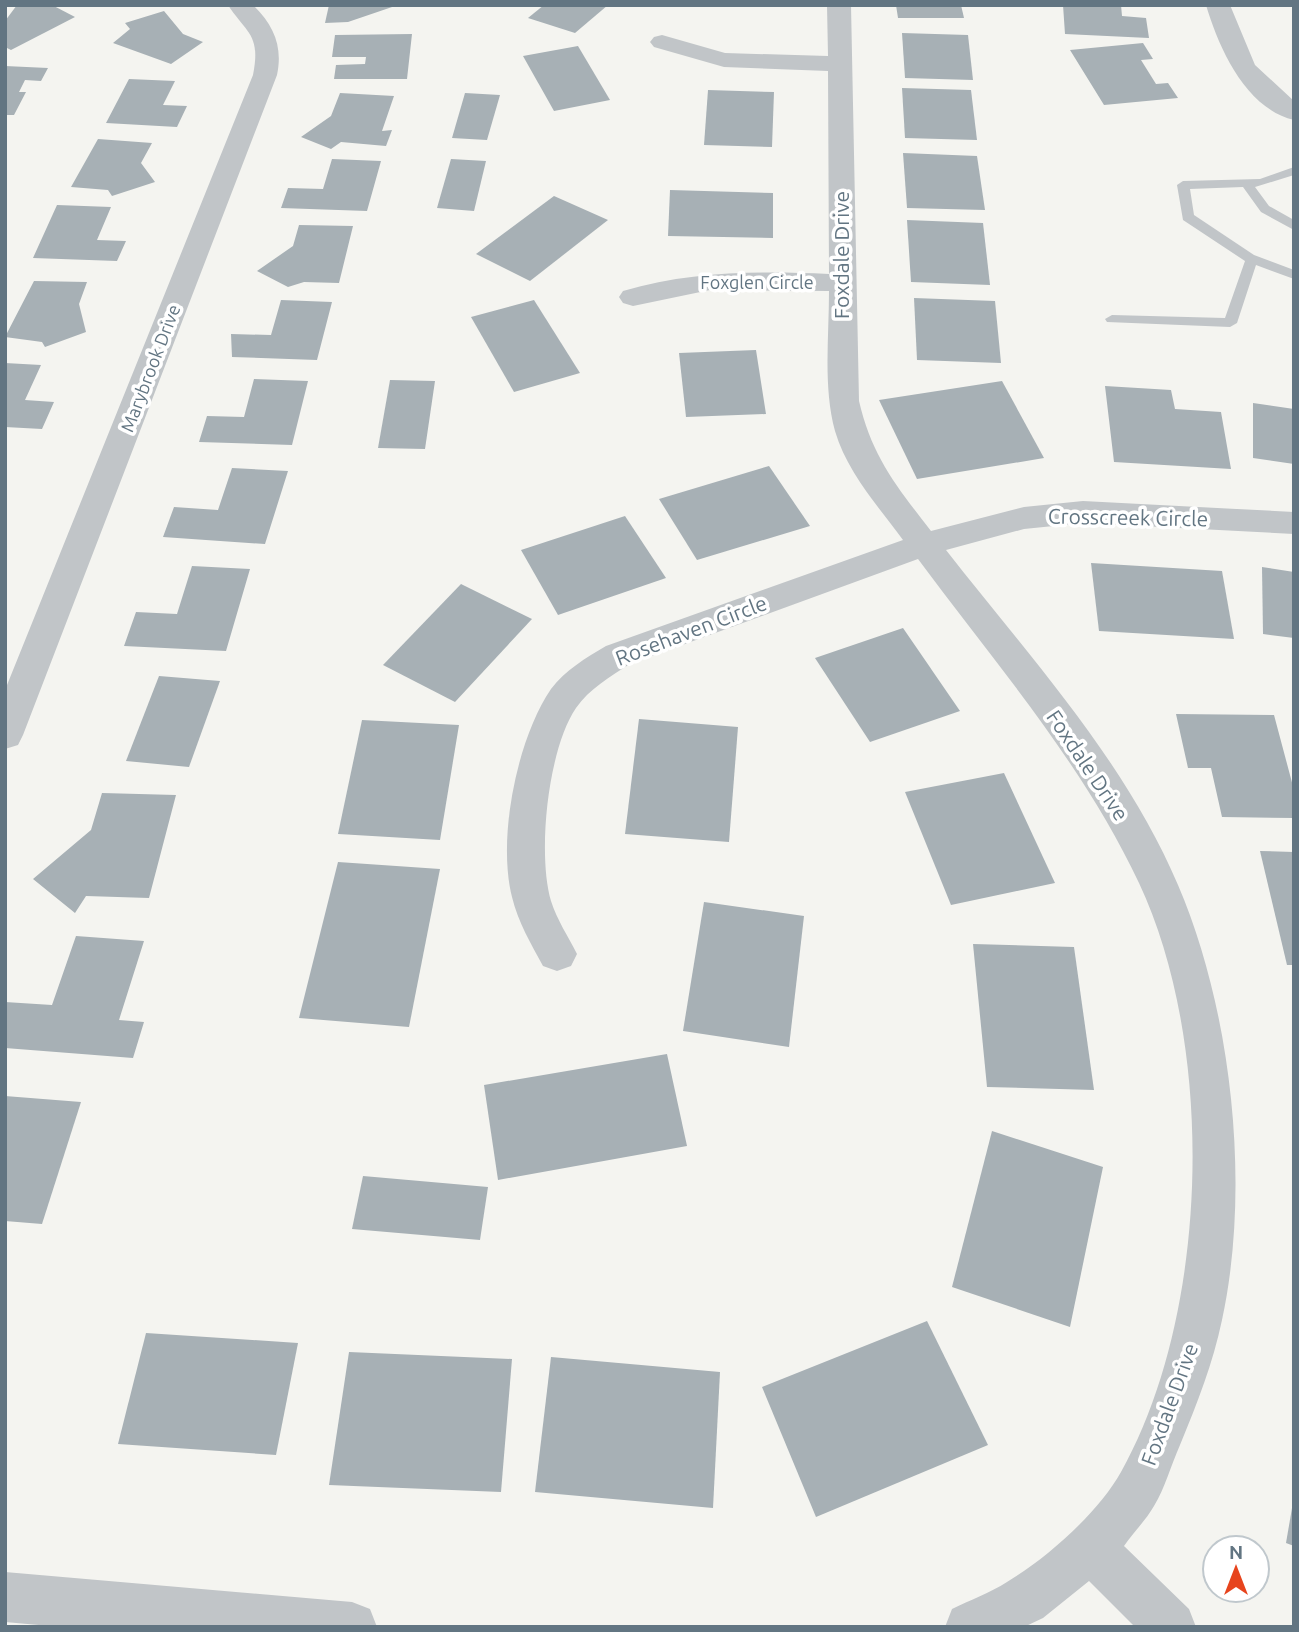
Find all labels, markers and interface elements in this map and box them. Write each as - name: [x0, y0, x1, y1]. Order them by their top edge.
- street label: Foxdale Drive: [829, 191, 853, 319]
- street label: Foxglen Circle: [700, 272, 814, 292]
- street label: Marybrook Drive: [116, 301, 184, 435]
- street label: Crosscreek Circle: [1048, 504, 1208, 530]
- street label: Rosehaven Circle: [612, 590, 770, 670]
- street label: Foxdale Drive: [1042, 705, 1134, 825]
- street label: Foxdale Drive: [1136, 1340, 1202, 1468]
- north arrow: [1201, 1534, 1271, 1604]
- text: N: [1229, 1541, 1243, 1563]

